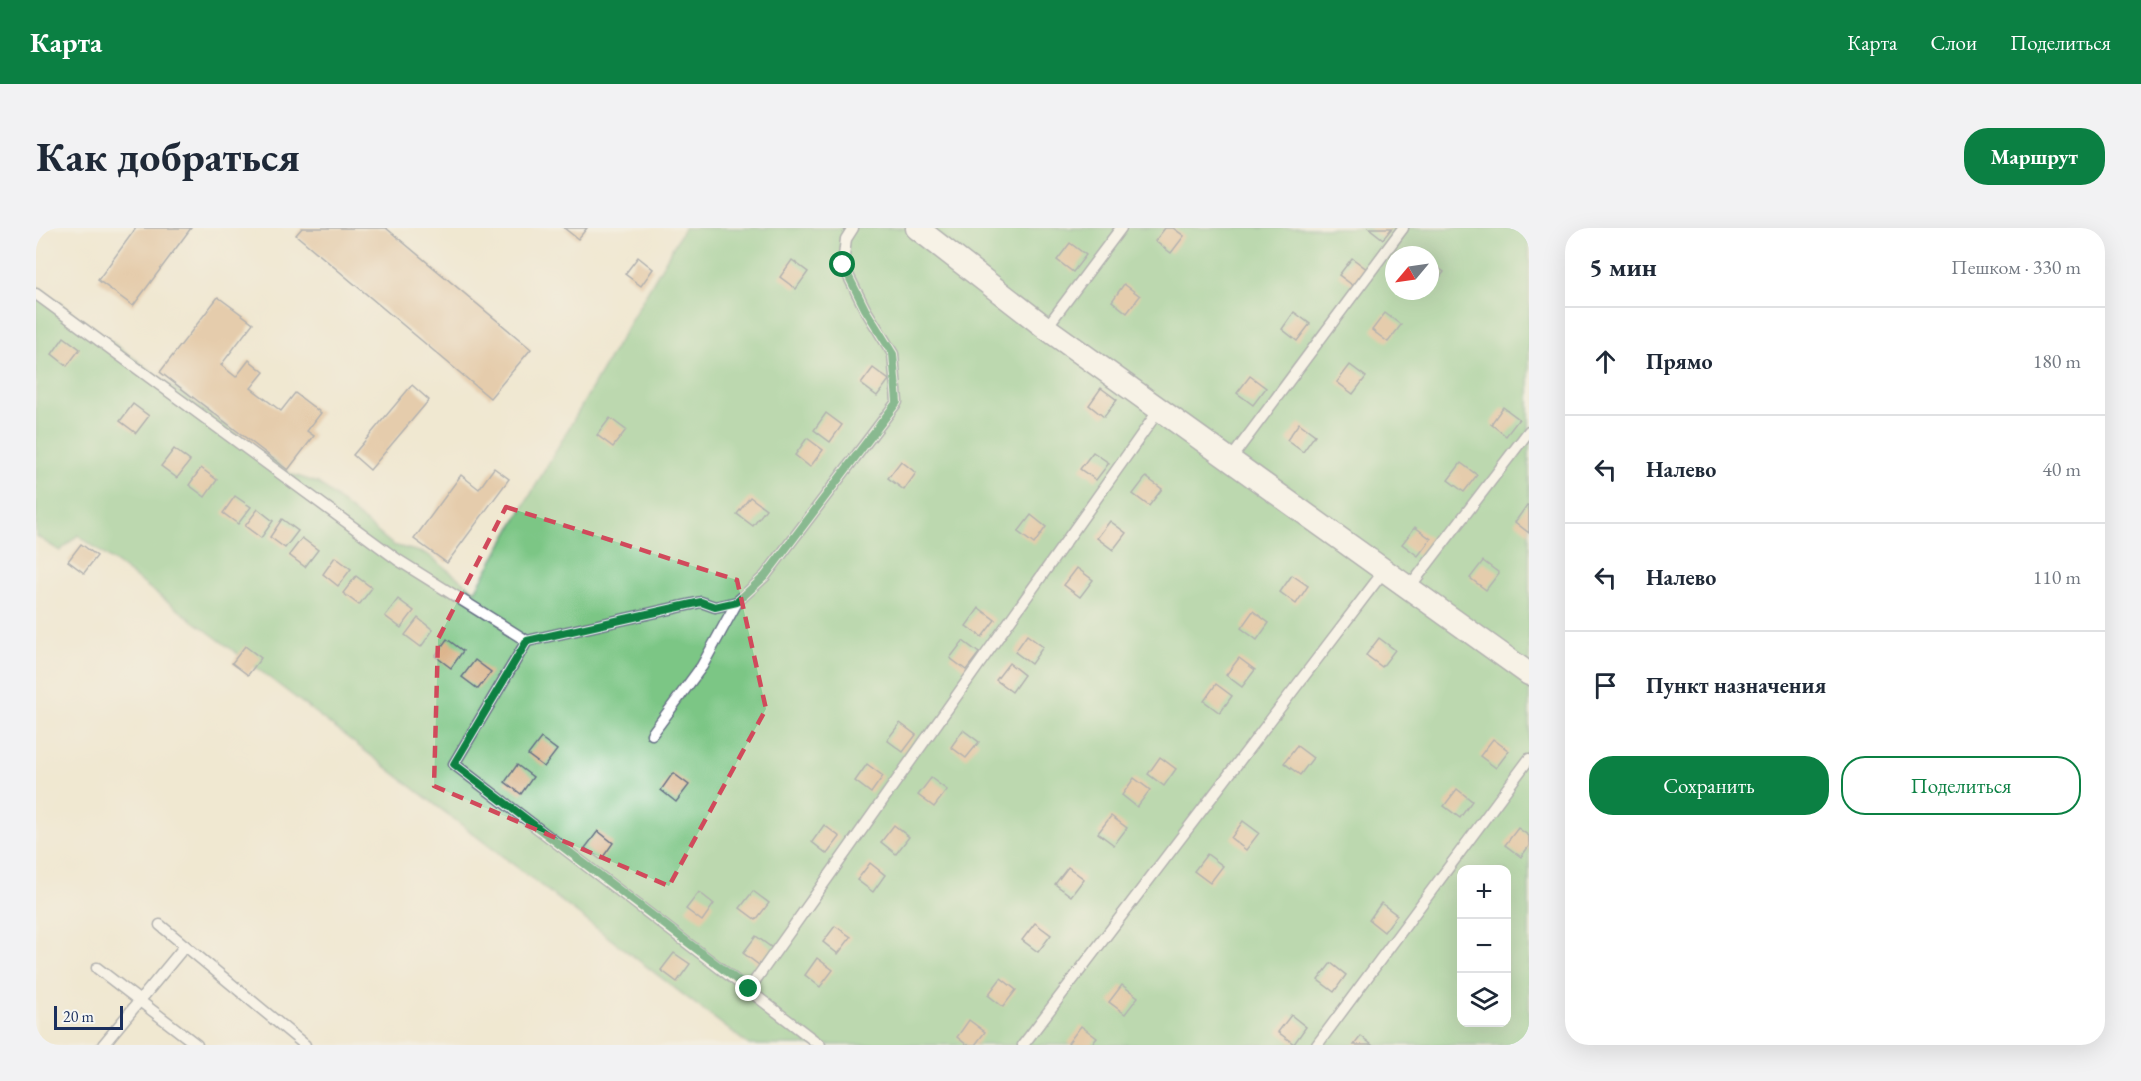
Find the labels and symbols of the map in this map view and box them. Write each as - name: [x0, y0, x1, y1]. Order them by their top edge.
- north arrow: [1385, 246, 1439, 300]
- route start: [829, 251, 855, 277]
- route end: [735, 975, 761, 1001]
- scale bar: [54, 1003, 123, 1030]

